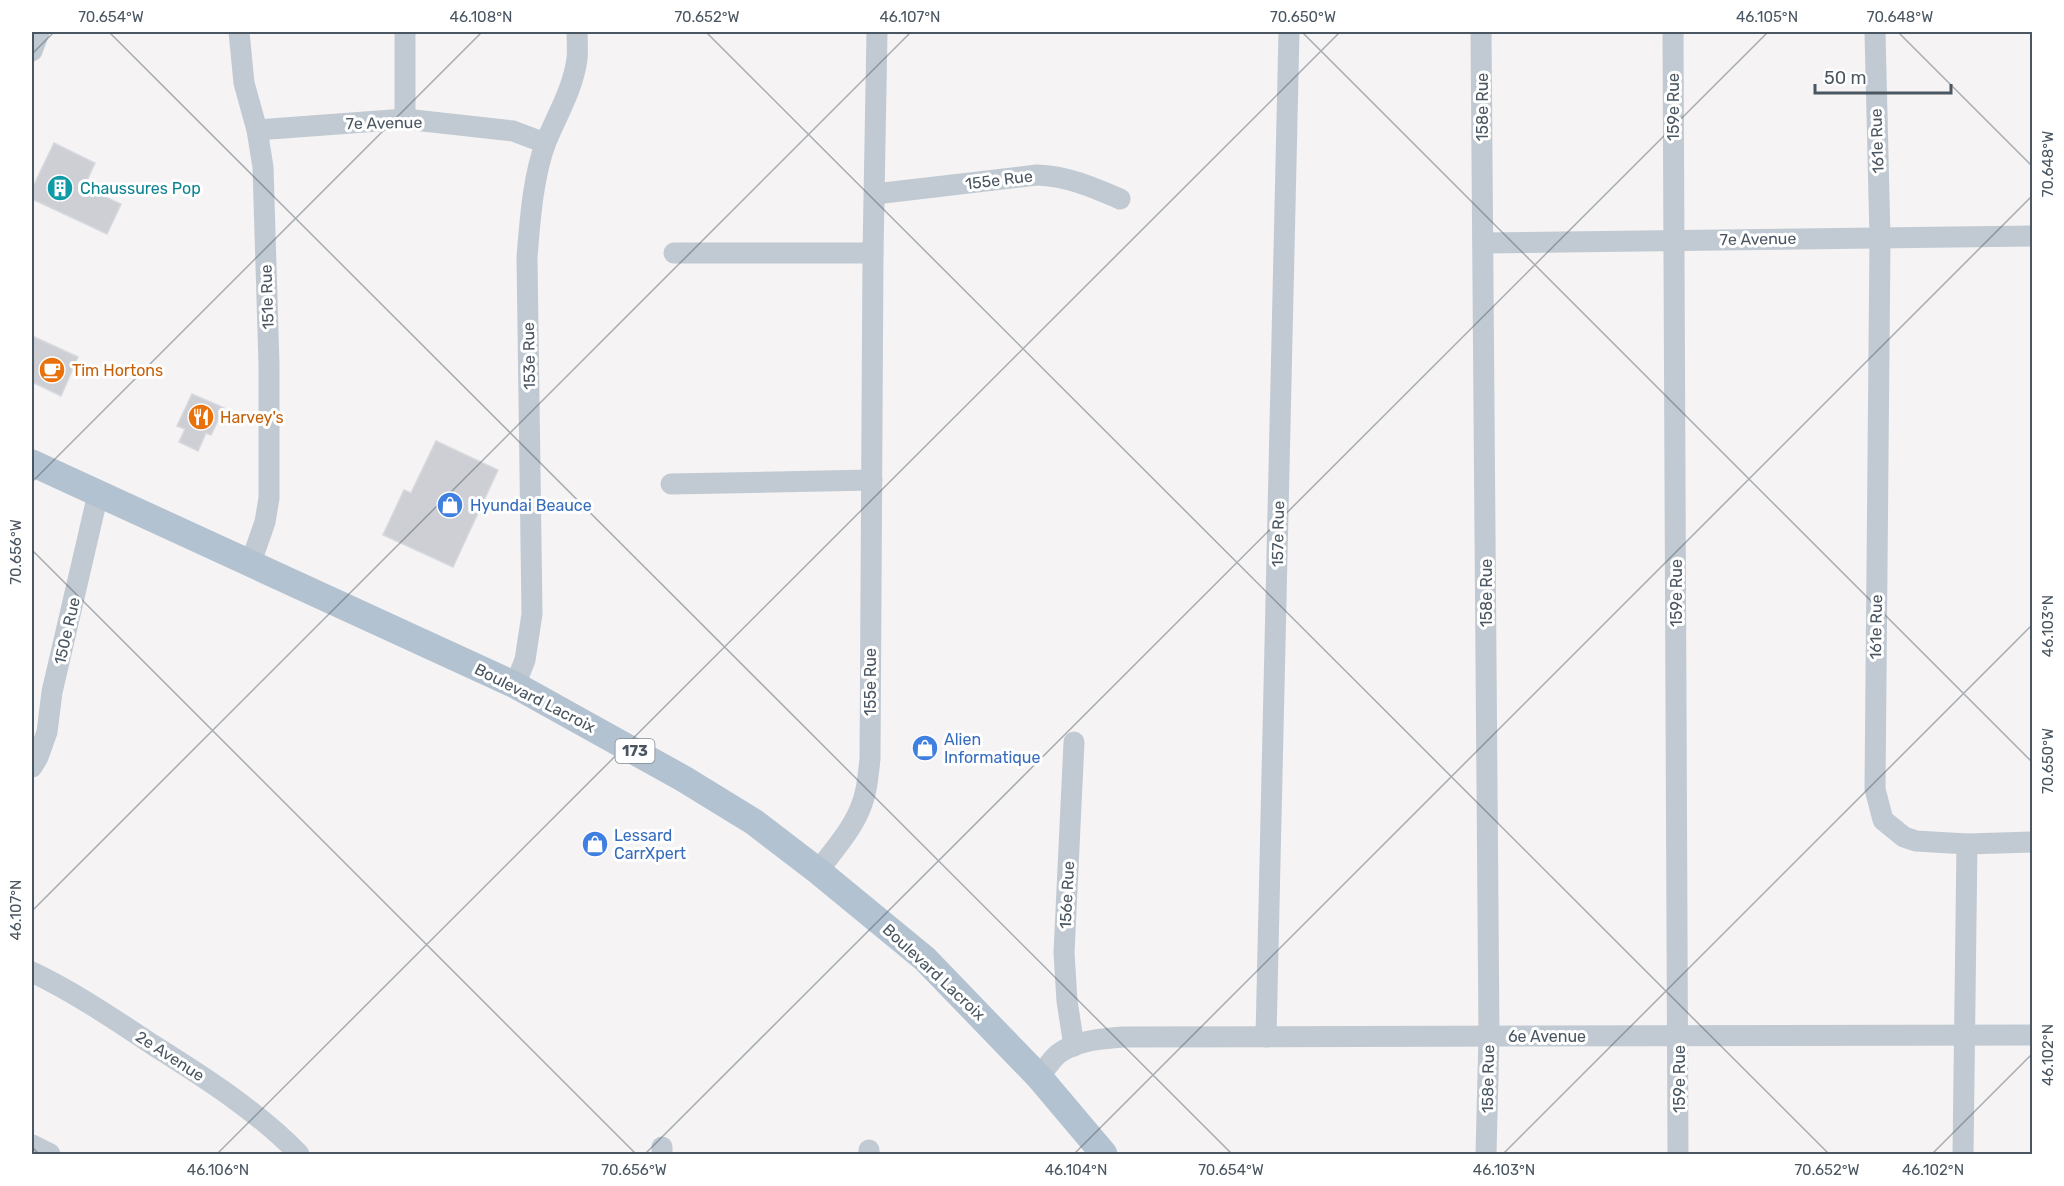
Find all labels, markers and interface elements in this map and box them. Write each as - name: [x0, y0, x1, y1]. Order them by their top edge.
- text: 70.654°W: [78, 8, 144, 26]
- text: 46.108°N: [450, 8, 512, 26]
- text: 70.652°W: [674, 8, 740, 26]
- text: 46.107°N: [879, 8, 941, 26]
- text: 70.650°W: [1270, 8, 1336, 26]
- text: 46.105°N: [1736, 8, 1798, 26]
- text: 70.648°W: [1867, 8, 1933, 26]
- scale bar: [1815, 57, 1952, 95]
- text: 50 m: [1824, 67, 1867, 89]
- street label: 158e Rue: [1473, 73, 1492, 141]
- street label: 159e Rue: [1664, 73, 1683, 141]
- street label: 161e Rue: [1866, 108, 1888, 174]
- street label: 7e Avenue: [345, 113, 423, 133]
- text: 70.648°W: [2039, 131, 2057, 197]
- street label: 155e Rue: [964, 166, 1034, 194]
- building icon: Chaussures Pop: [45, 173, 75, 203]
- place label: Chaussures Pop: [80, 179, 201, 198]
- street label: 7e Avenue: [1719, 229, 1797, 249]
- street label: 151e Rue: [256, 264, 278, 330]
- street label: 153e Rue: [519, 322, 539, 390]
- cafe icon: Tim Hortons: [37, 355, 67, 385]
- place label: Tim Hortons: [72, 361, 163, 380]
- restaurant icon: Harvey's: [186, 402, 216, 432]
- place label: Harvey's: [220, 408, 284, 427]
- shop icon: Hyundai Beauce: [435, 490, 465, 520]
- place label: Hyundai Beauce: [470, 496, 592, 515]
- street label: 157e Rue: [1268, 501, 1288, 567]
- text: 70.656°W: [7, 519, 25, 585]
- street label: 158e Rue: [1477, 559, 1496, 627]
- street label: 159e Rue: [1667, 559, 1686, 627]
- street label: 161e Rue: [1866, 594, 1886, 660]
- street label: 150e Rue: [50, 595, 84, 666]
- text: 46.103°N: [2039, 595, 2057, 657]
- street label: 155e Rue: [861, 648, 880, 716]
- street label: Boulevard Lacroix: [471, 659, 599, 737]
- text: 70.650°W: [2039, 728, 2057, 794]
- place label: Alien Informatique: [944, 730, 1040, 767]
- shop icon: Alien Informatique: [910, 733, 940, 763]
- road number: 173: [616, 739, 654, 763]
- place label: Lessard CarrXpert: [614, 826, 686, 863]
- shop icon: Lessard CarrXpert: [580, 829, 610, 859]
- street label: 156e Rue: [1056, 861, 1078, 929]
- text: 46.107°N: [7, 879, 25, 941]
- street label: Boulevard Lacroix: [879, 920, 989, 1025]
- text: 46.102°N: [2039, 1024, 2057, 1086]
- street label: 2e Avenue: [132, 1027, 208, 1085]
- street label: 6e Avenue: [1508, 1027, 1586, 1046]
- street label: 158e Rue: [1478, 1045, 1498, 1113]
- street label: 159e Rue: [1670, 1045, 1689, 1113]
- text: 46.106°N: [187, 1161, 249, 1179]
- text: 70.656°W: [601, 1161, 667, 1179]
- text: 46.104°N: [1045, 1161, 1107, 1179]
- text: 70.654°W: [1198, 1161, 1264, 1179]
- text: 46.103°N: [1473, 1161, 1535, 1179]
- text: 70.652°W: [1794, 1161, 1860, 1179]
- text: 46.102°N: [1902, 1161, 1964, 1179]

